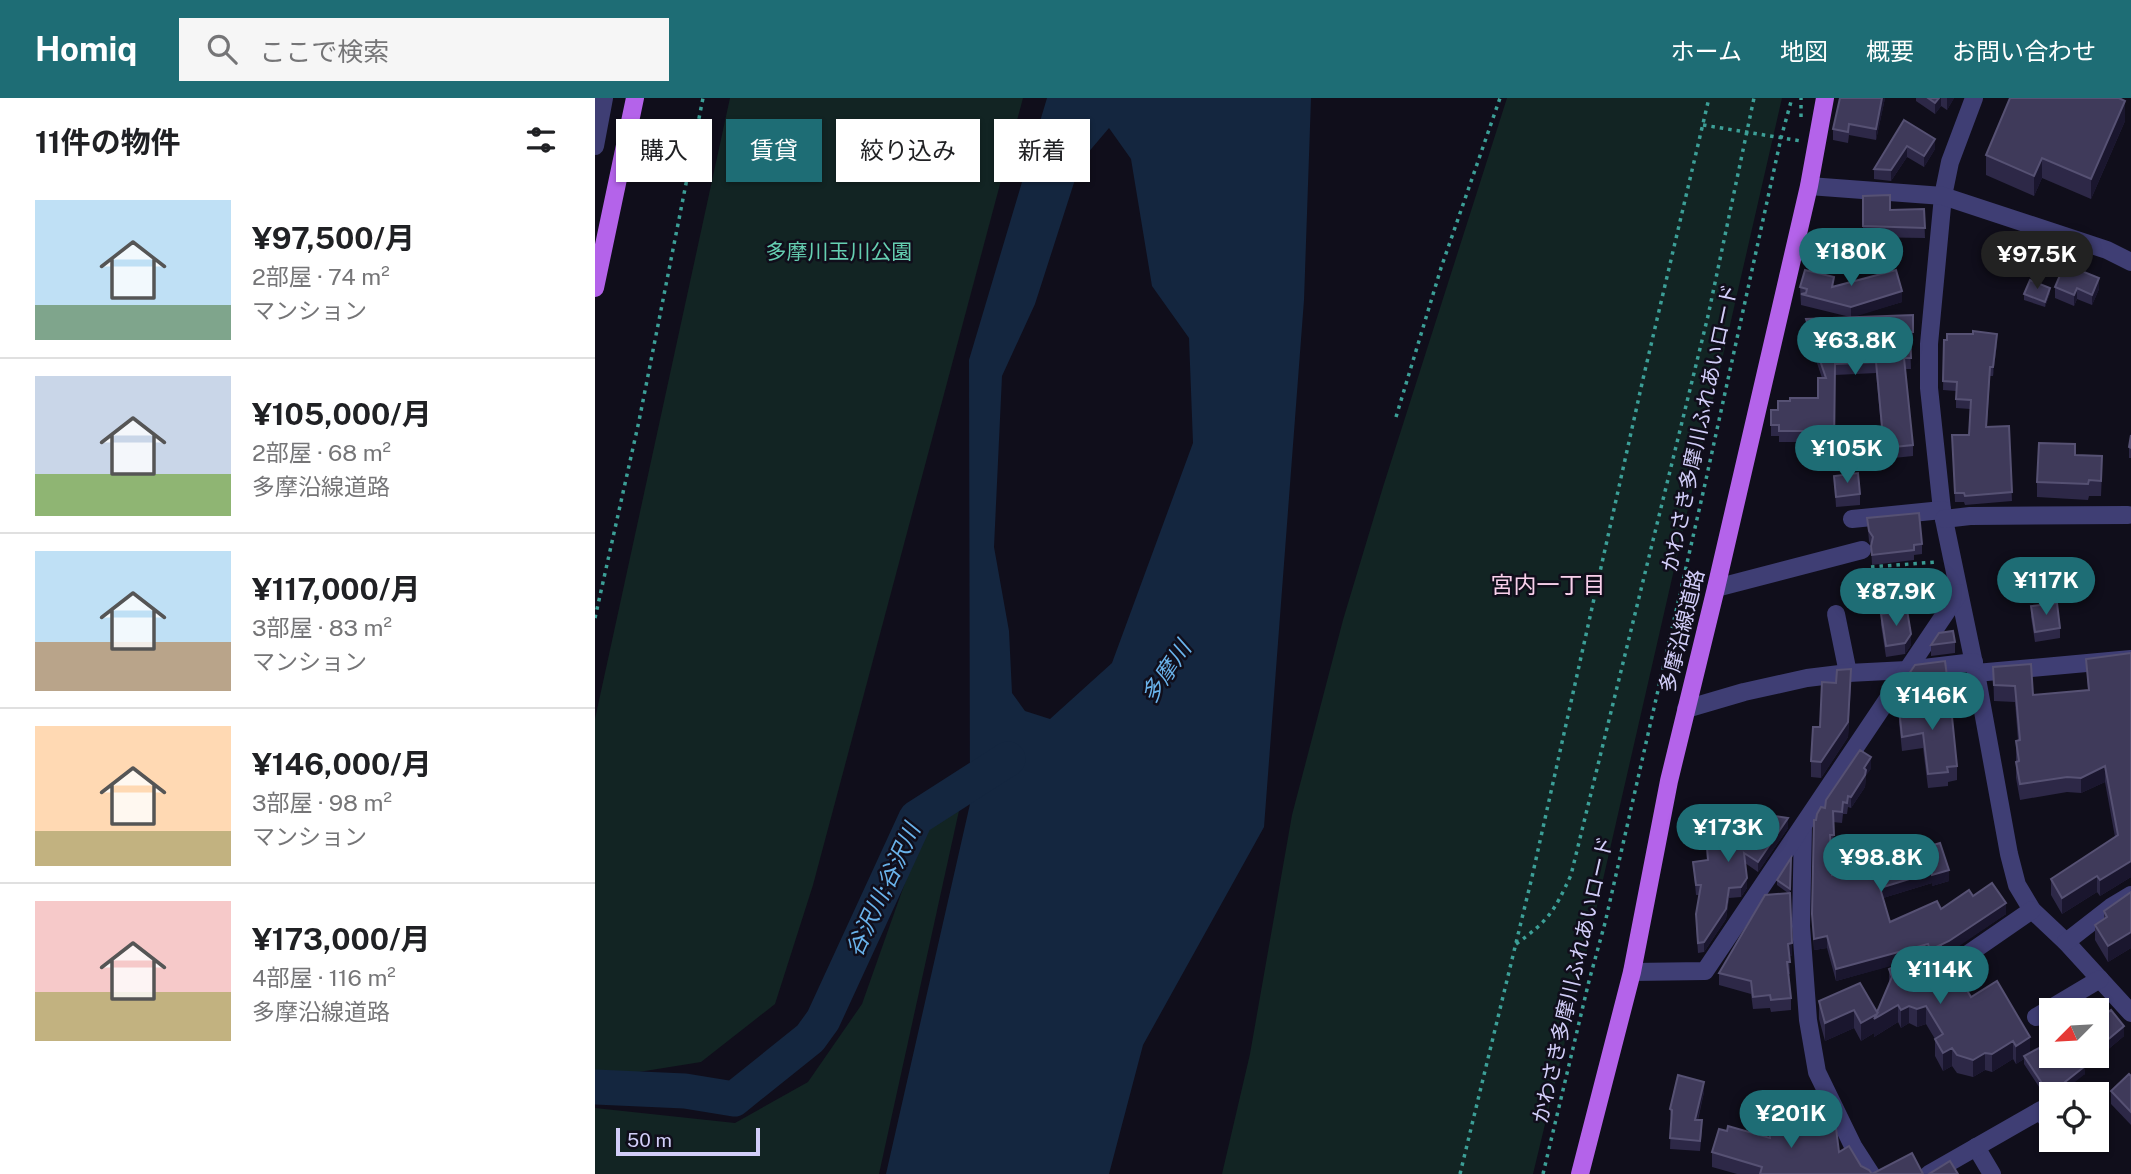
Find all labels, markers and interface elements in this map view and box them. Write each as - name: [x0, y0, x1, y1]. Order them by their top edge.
- search box: [179, 18, 669, 81]
- text: Homiq: [35, 30, 137, 68]
- icon: search: [203, 30, 241, 68]
- text: ここで検索: [259, 36, 389, 67]
- text: ホーム: [1671, 37, 1742, 65]
- text: 地図: [1780, 37, 1828, 65]
- text: 概要: [1866, 37, 1914, 65]
- text: お問い合わせ: [1952, 37, 2096, 65]
- chip: 購入: [616, 119, 712, 182]
- chip: 賃貸: [726, 119, 822, 182]
- chip: 絞り込み: [836, 119, 980, 182]
- chip: 新着: [994, 119, 1090, 182]
- icon: filters: [522, 121, 560, 159]
- text: 11件の物件: [35, 124, 181, 160]
- text: ¥97,500/月: [252, 220, 415, 256]
- icon: home: [91, 228, 175, 312]
- pin: ¥180K: [1802, 228, 1900, 288]
- pin: ¥97.5K: [1980, 232, 2094, 291]
- text: ¥180K: [1815, 237, 1887, 264]
- park label: 多摩川玉川公園: [766, 239, 913, 264]
- text: ¥97.5K: [1997, 240, 2077, 267]
- text: 2部屋 · 74 m²: [252, 263, 390, 290]
- street label: かわさき多摩川ふれあいロード: [1657, 282, 1742, 574]
- text: マンション: [252, 297, 367, 324]
- pin: ¥63.8K: [1798, 317, 1912, 377]
- text: ¥63.8K: [1813, 326, 1897, 353]
- text: ¥105,000/月: [252, 396, 432, 432]
- icon: home: [91, 404, 175, 488]
- pin: ¥105K: [1798, 426, 1896, 485]
- text: ¥105K: [1811, 434, 1883, 461]
- text: 2部屋 · 68 m²: [252, 439, 391, 466]
- text: 多摩沿線道路: [252, 473, 390, 500]
- pin: ¥117K: [1997, 558, 2095, 617]
- text: ¥117K: [2013, 566, 2079, 593]
- street label: 多摩沿線道路: [1654, 567, 1709, 695]
- pin: ¥87.9K: [1839, 568, 1953, 628]
- text: ¥117,000/月: [252, 571, 420, 607]
- district label: 宮内一丁目: [1491, 571, 1606, 598]
- text: ¥87.9K: [1856, 577, 1936, 604]
- icon: home: [91, 579, 175, 663]
- text: 3部屋 · 83 m²: [252, 614, 392, 641]
- water label: 多摩川: [1135, 633, 1198, 708]
- text: マンション: [252, 648, 367, 675]
- pin: ¥146K: [1883, 672, 1981, 732]
- text: ¥146K: [1896, 681, 1968, 708]
- text: ¥146,000/月: [252, 746, 432, 782]
- icon: home: [91, 754, 175, 838]
- text: 3部屋 · 98 m²: [252, 789, 392, 816]
- pin: ¥173K: [1679, 804, 1777, 864]
- text: ¥173K: [1693, 813, 1763, 840]
- water label: 谷沢川;谷沢川: [840, 816, 926, 961]
- text: マンション: [252, 823, 367, 850]
- street label: かわさき多摩川ふれあいロード: [1527, 834, 1618, 1126]
- pin: ¥98.8K: [1824, 834, 1938, 894]
- text: ¥98.8K: [1839, 843, 1923, 870]
- text: ¥173,000/月: [252, 921, 431, 957]
- icon: home: [91, 929, 175, 1013]
- pin: ¥114K: [1891, 946, 1989, 1006]
- text: ¥114K: [1907, 955, 1973, 982]
- text: 4部屋 · 116 m²: [252, 964, 396, 991]
- text: 多摩沿線道路: [252, 998, 390, 1025]
- north arrow: [2039, 998, 2109, 1068]
- map controls: [2039, 998, 2109, 1152]
- button: locate: [2039, 1082, 2109, 1152]
- pin: ¥201K: [1742, 1090, 1840, 1150]
- text: ¥201K: [1756, 1099, 1826, 1126]
- scale bar: [616, 1125, 759, 1157]
- text: 50 m: [627, 1129, 672, 1151]

